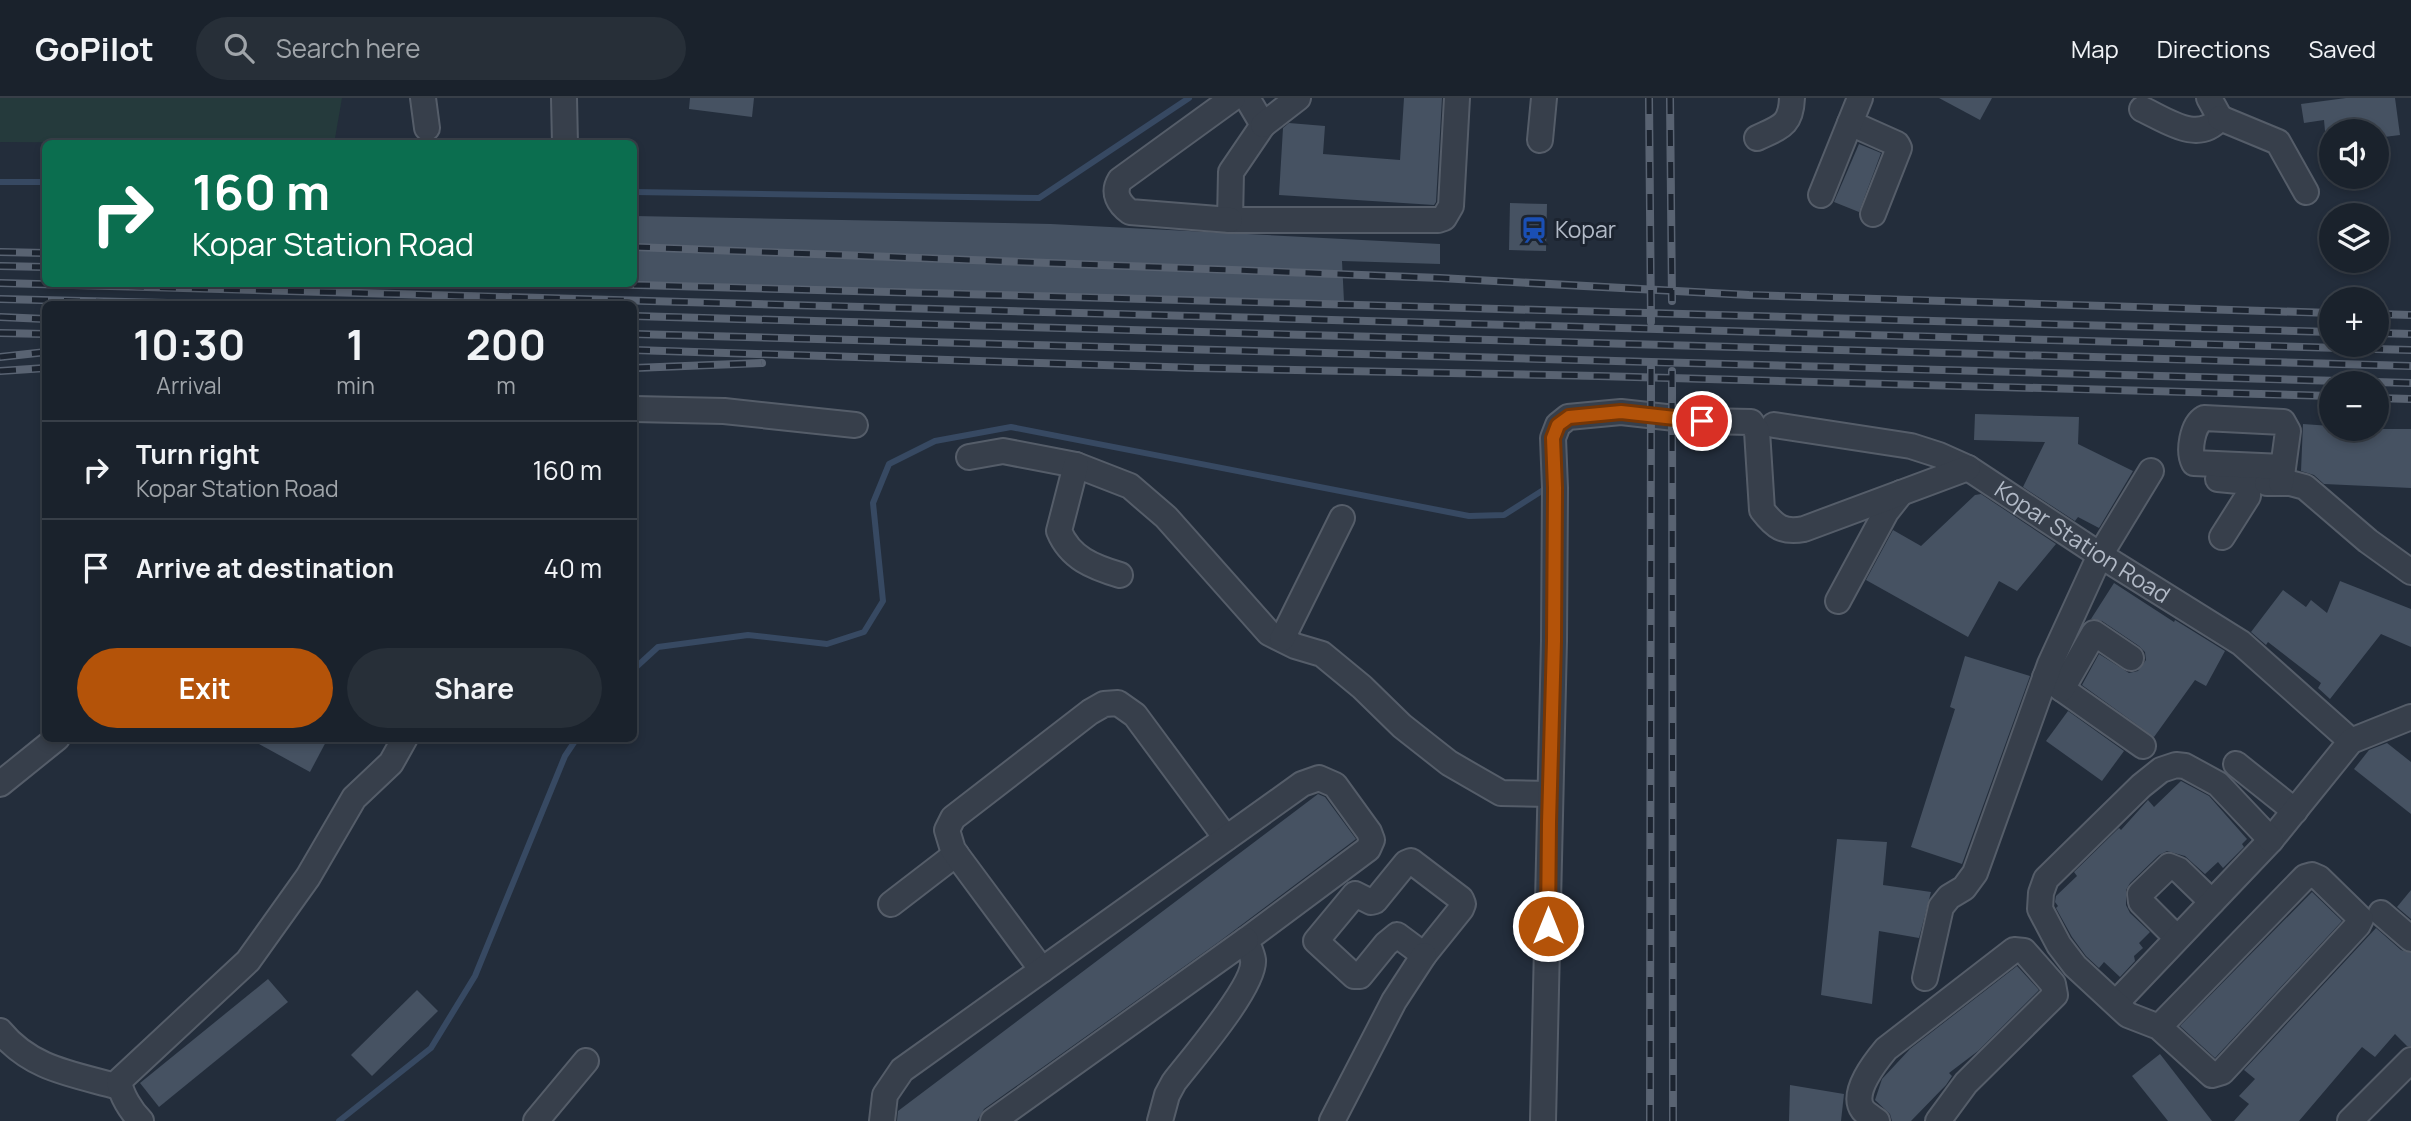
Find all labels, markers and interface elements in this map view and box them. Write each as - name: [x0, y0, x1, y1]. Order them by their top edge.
- search box: [196, 17, 686, 80]
- text: GoPilot: [35, 26, 154, 71]
- icon: search: [220, 29, 258, 67]
- text: Search here: [276, 30, 420, 66]
- text: Map: [2071, 32, 2119, 65]
- text: Directions: [2157, 32, 2270, 65]
- text: Saved: [2308, 32, 2376, 65]
- map controls: [2319, 119, 2389, 441]
- button: sound: [2319, 119, 2389, 189]
- text: 160 m: [192, 158, 330, 225]
- icon: right: [77, 168, 168, 259]
- button: layers: [2319, 203, 2389, 273]
- place label: Kopar: [1555, 213, 1616, 245]
- station icon: Kopar: [1519, 215, 1549, 245]
- text: Kopar Station Road: [192, 222, 474, 266]
- button: +: [2319, 287, 2389, 357]
- text: 10:30: [133, 315, 245, 373]
- text: 1: [346, 315, 365, 373]
- text: 200: [466, 315, 546, 373]
- text: Arrival: [156, 369, 222, 401]
- text: min: [336, 369, 375, 401]
- text: m: [496, 369, 516, 401]
- button: −: [2319, 371, 2389, 441]
- pin: [1672, 391, 1732, 451]
- icon: arrive: [1683, 402, 1721, 440]
- text: Turn right: [136, 436, 260, 472]
- icon: right: [77, 451, 115, 489]
- text: 160 m: [533, 452, 602, 488]
- text: Kopar Station Road: [136, 472, 339, 504]
- street label: Kopar Station Road: [1989, 473, 2176, 610]
- icon: arrive: [77, 549, 115, 587]
- text: Arrive at destination: [136, 550, 394, 586]
- text: 40 m: [544, 550, 602, 586]
- button: Exit: [77, 648, 333, 728]
- button: Share: [347, 648, 602, 728]
- position arrow: [1511, 889, 1585, 963]

